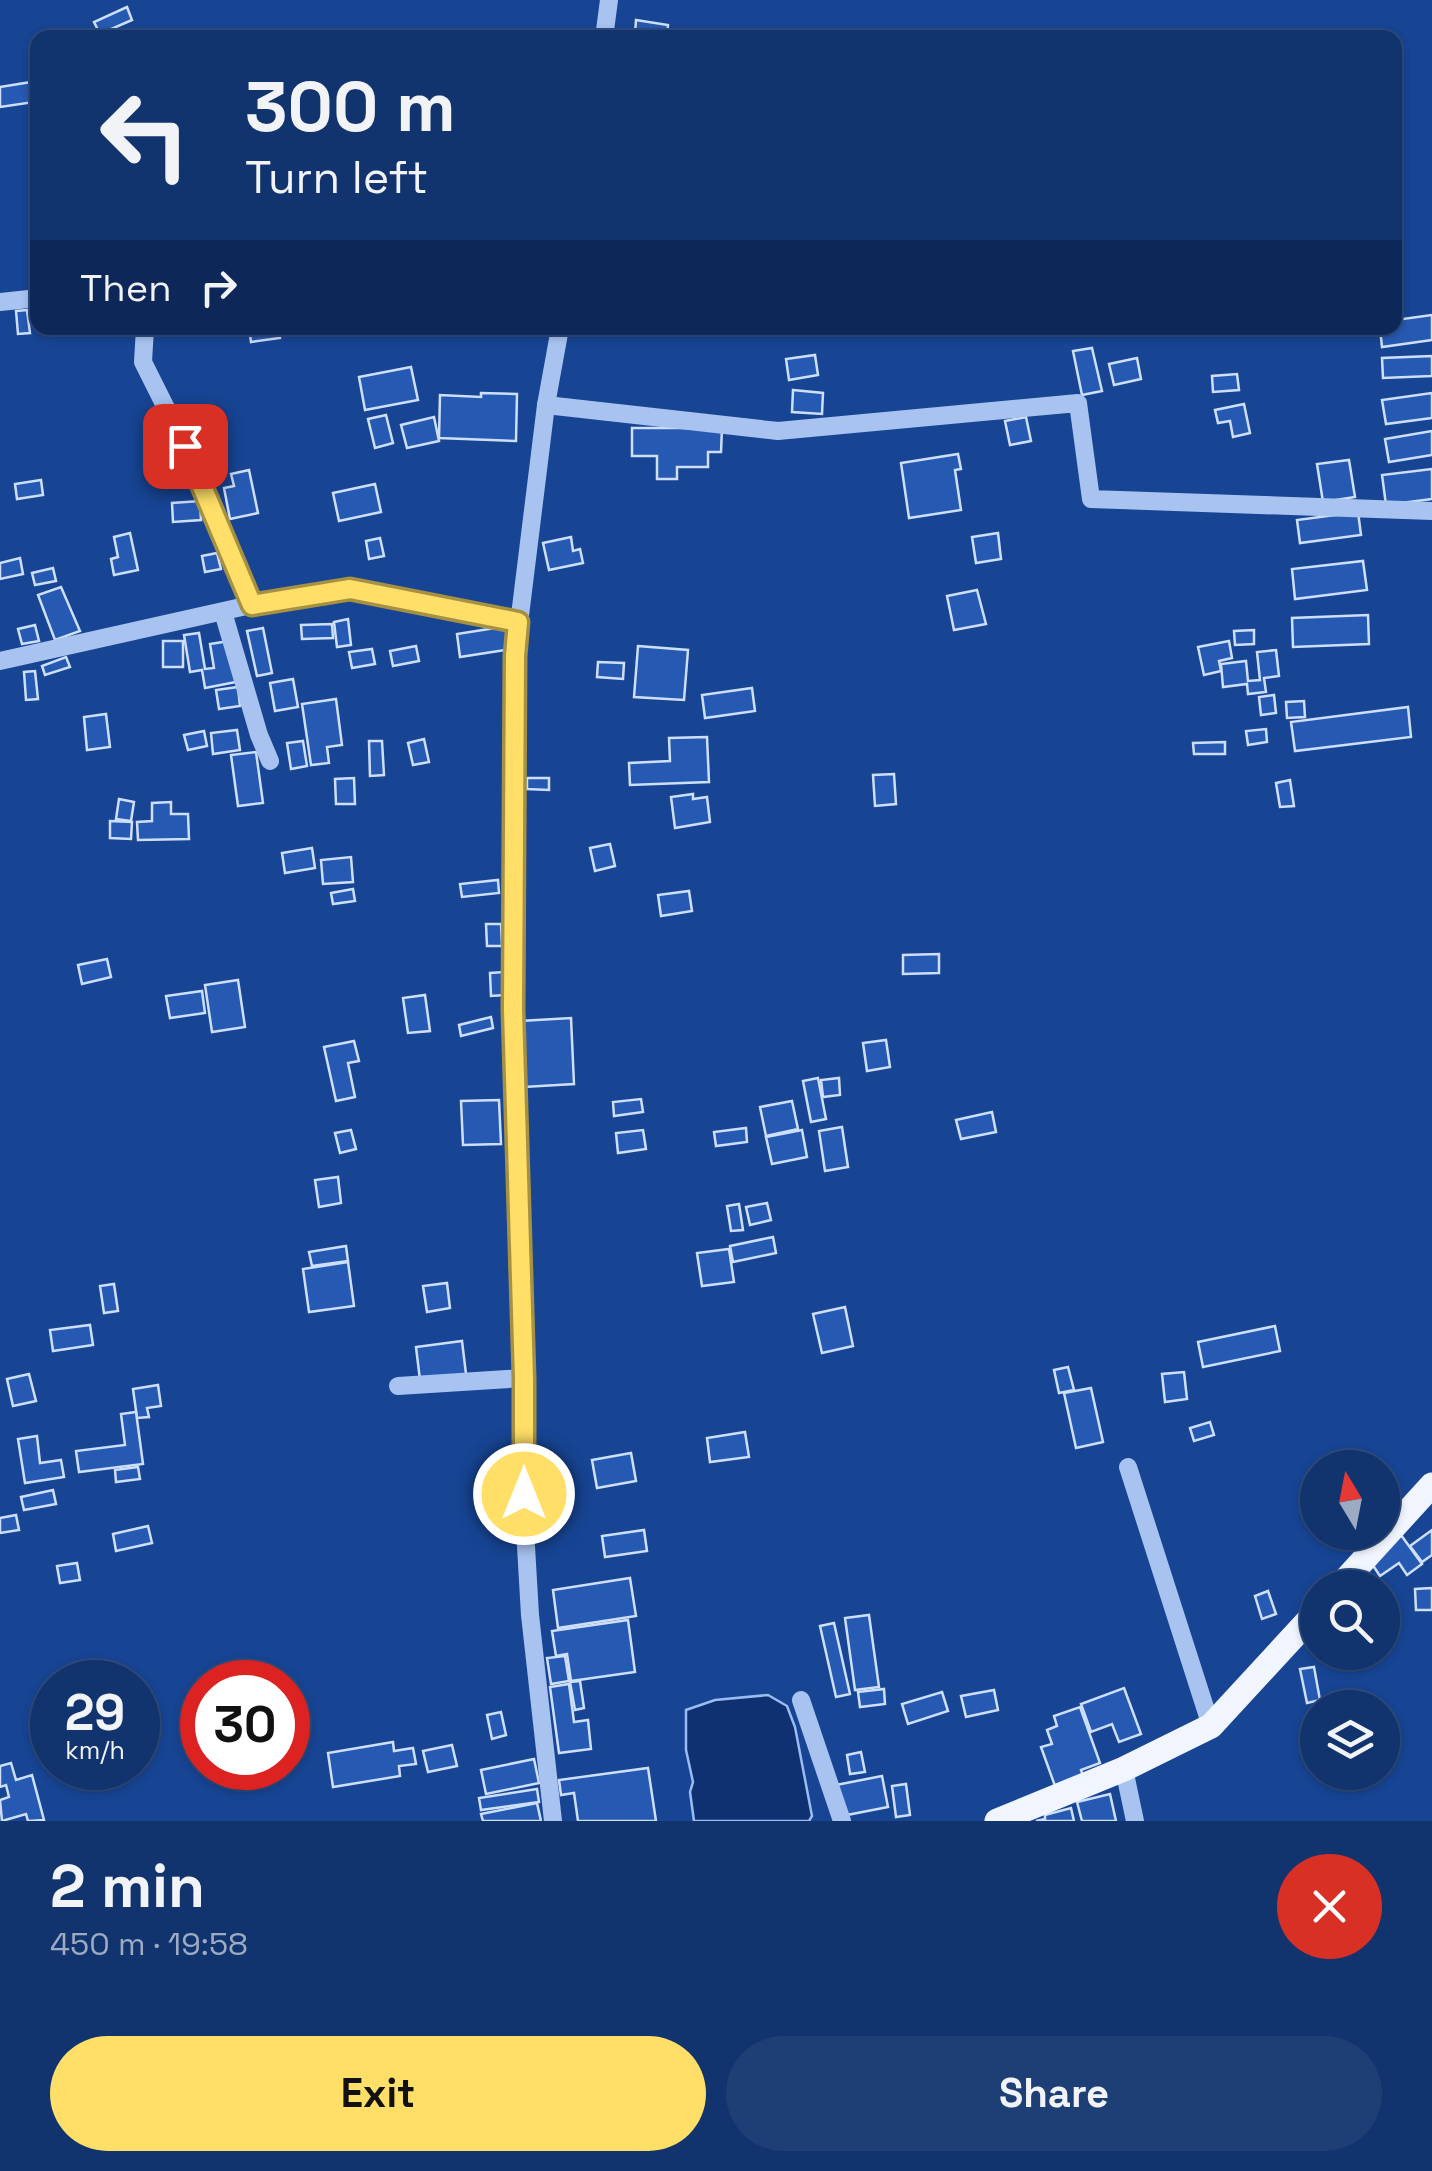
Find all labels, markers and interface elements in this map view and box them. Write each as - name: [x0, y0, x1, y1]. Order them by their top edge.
- text: 300 m: [245, 62, 456, 151]
- icon: left: [80, 70, 210, 200]
- text: Turn left: [245, 149, 428, 206]
- icon: right: [191, 260, 246, 315]
- text: Then: [80, 264, 171, 312]
- pin: [143, 404, 228, 489]
- icon: arrive: [158, 419, 213, 474]
- position arrow: [472, 1442, 576, 1546]
- north arrow: [1300, 1450, 1400, 1550]
- map controls: [1300, 1450, 1400, 1790]
- button: search: [1300, 1570, 1400, 1670]
- speed limit sign: 30: [180, 1660, 310, 1790]
- text: 29: [65, 1681, 125, 1745]
- button: layers: [1300, 1690, 1400, 1790]
- text: km/h: [65, 1734, 125, 1766]
- text: 2 min: [50, 1848, 205, 1925]
- button: close: [1277, 1854, 1382, 1959]
- text: 450 m · 19:58: [50, 1924, 248, 1964]
- button: Exit: [50, 2036, 706, 2151]
- button: Share: [726, 2036, 1382, 2151]

